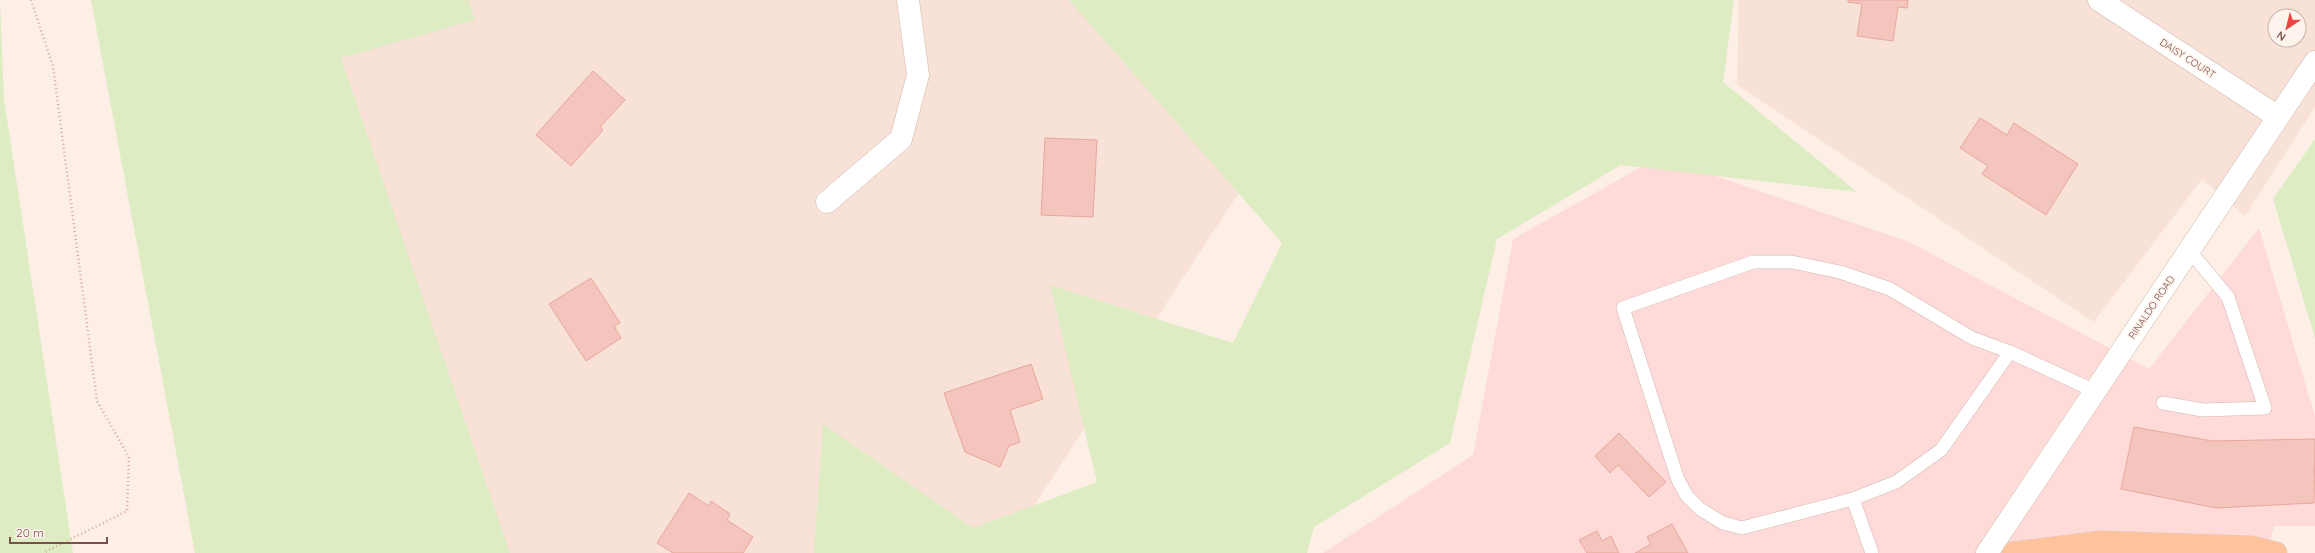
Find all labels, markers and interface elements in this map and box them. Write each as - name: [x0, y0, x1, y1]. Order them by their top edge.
- north arrow: [2267, 8, 2307, 48]
- text: N: [2274, 28, 2289, 44]
- street label: DAISY COURT: [2157, 36, 2218, 81]
- street label: RINALDO ROAD: [2125, 273, 2177, 341]
- scale bar: [10, 519, 107, 545]
- text: 20 m: [16, 525, 44, 540]

